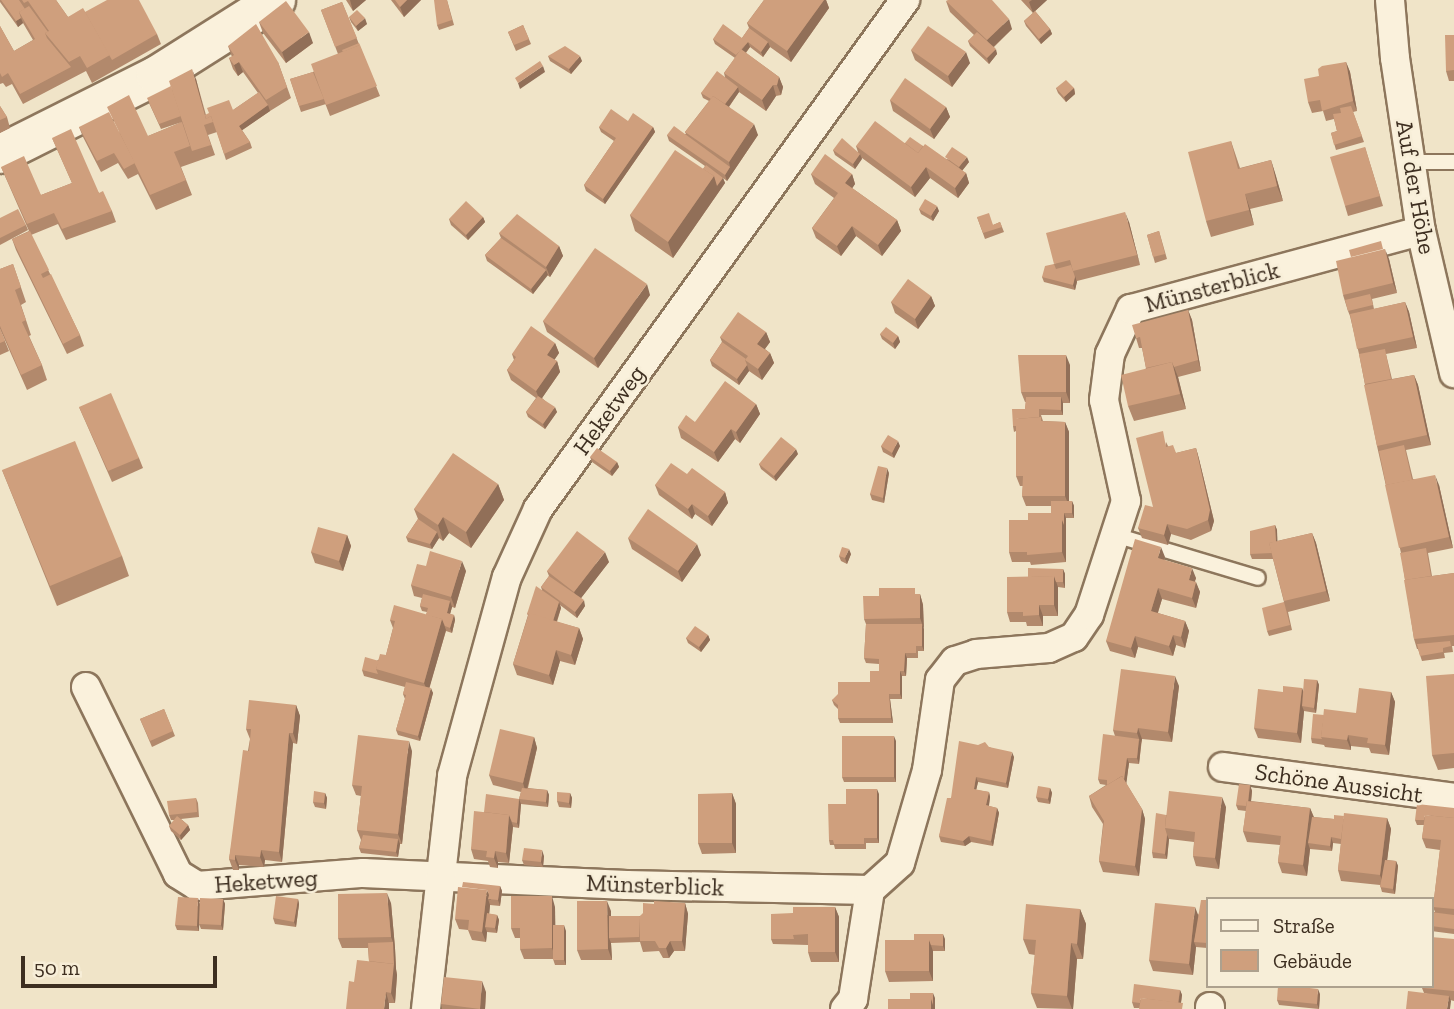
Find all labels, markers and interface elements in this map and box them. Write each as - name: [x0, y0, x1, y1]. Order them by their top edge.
- street label: Auf der Höhe: [1390, 117, 1442, 257]
- street label: Münsterblick: [1142, 255, 1282, 319]
- street label: Heketweg: [567, 360, 651, 460]
- street label: Schöne Aussicht: [1253, 757, 1425, 809]
- street label: Heketweg: [213, 863, 319, 899]
- street label: Münsterblick: [585, 868, 725, 902]
- legend: [1206, 897, 1433, 988]
- text: Straße: [1273, 913, 1335, 938]
- scale bar: [24, 942, 220, 986]
- text: Gebäude: [1273, 948, 1352, 973]
- text: 50 m: [34, 955, 80, 980]

